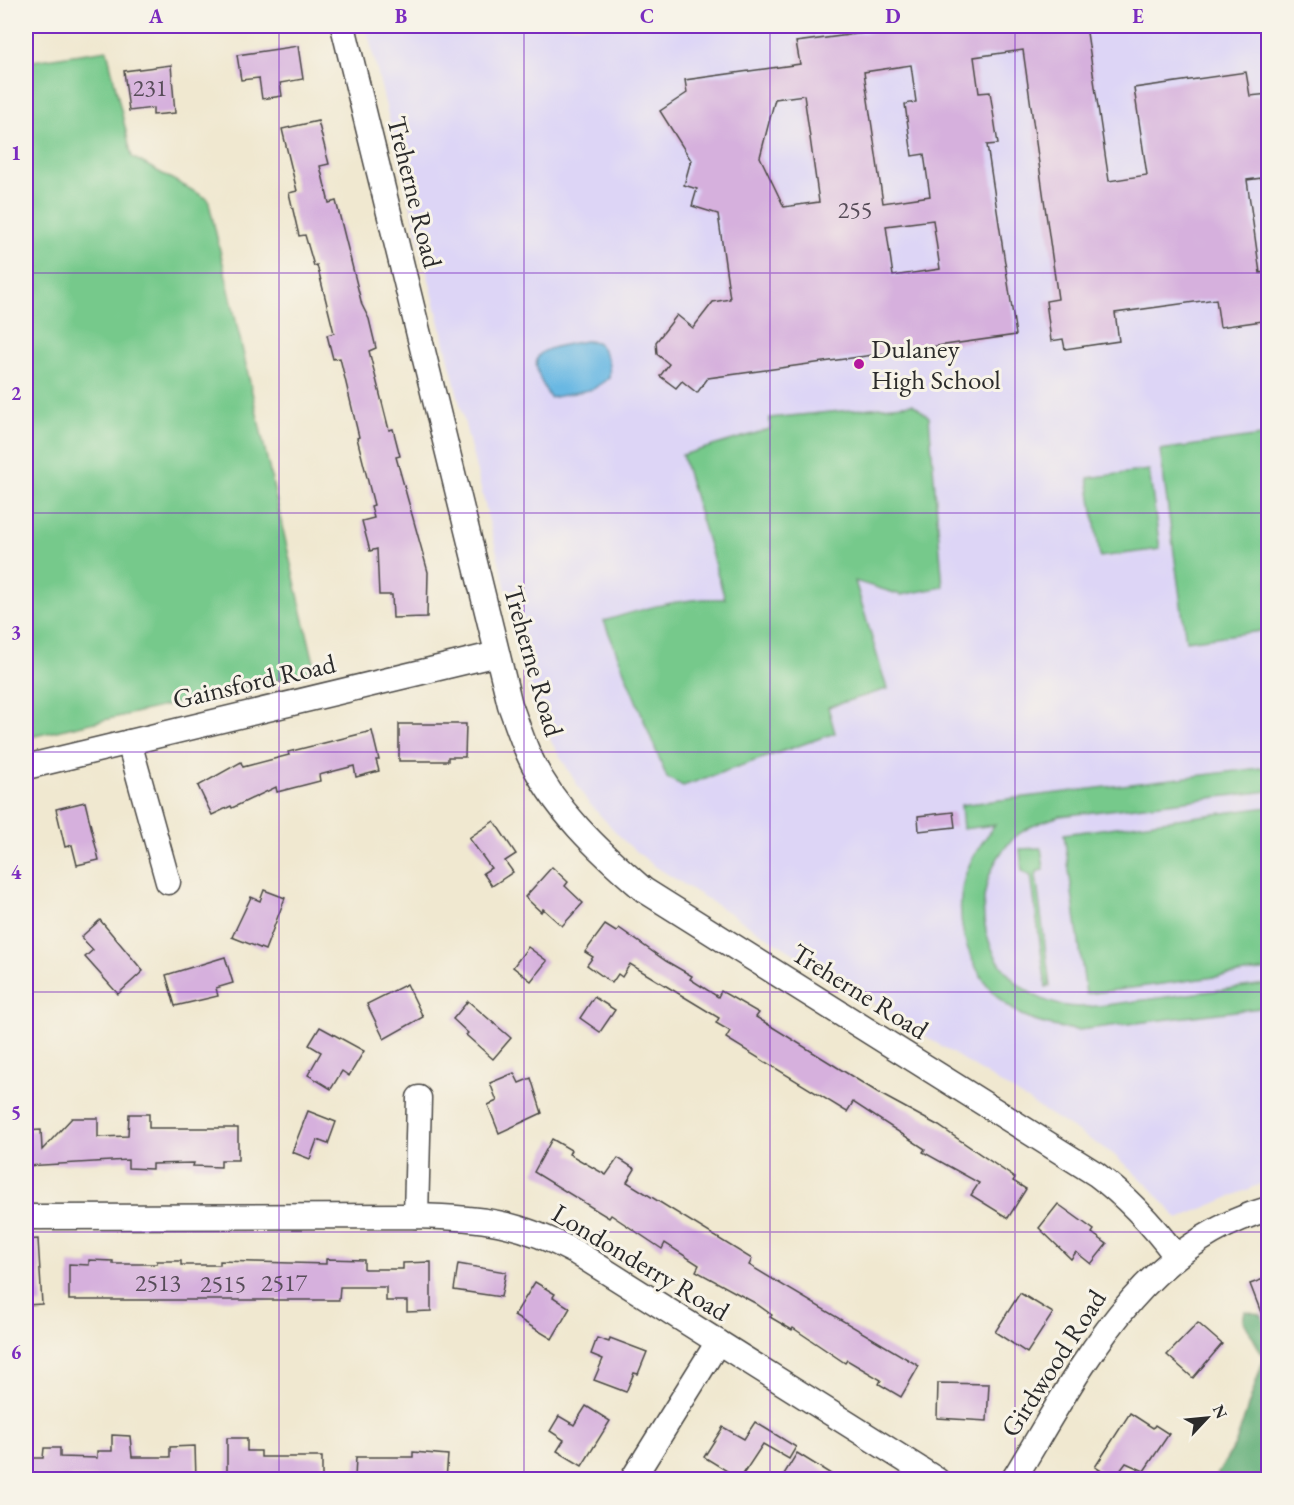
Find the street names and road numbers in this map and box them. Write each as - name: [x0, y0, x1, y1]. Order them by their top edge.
- street label: Treherne Road: [379, 113, 451, 272]
- street label: Treherne Road: [496, 582, 572, 741]
- street label: Gainsford Road: [169, 645, 339, 717]
- street label: Treherne Road: [785, 935, 935, 1047]
- street label: Londonderry Road: [546, 1195, 736, 1329]
- street label: Girdwood Road: [992, 1282, 1114, 1443]

